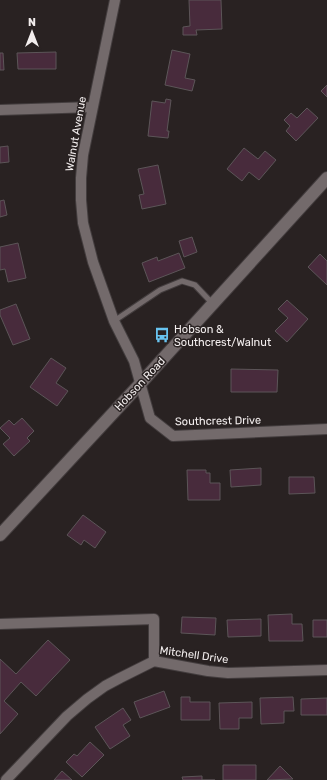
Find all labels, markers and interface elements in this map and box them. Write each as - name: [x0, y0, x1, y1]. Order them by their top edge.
- north arrow: [12, 12, 52, 52]
- text: N: [28, 16, 36, 29]
- street label: Walnut Avenue: [63, 96, 89, 172]
- place label: Hobson & Southcrest/Walnut: [174, 323, 272, 349]
- bus stop icon: Hobson & Southcrest/Walnut: [153, 326, 171, 344]
- street label: Hobson Road: [112, 355, 168, 413]
- street label: Southcrest Drive: [175, 414, 261, 428]
- street label: Mitchell Drive: [159, 644, 229, 666]

